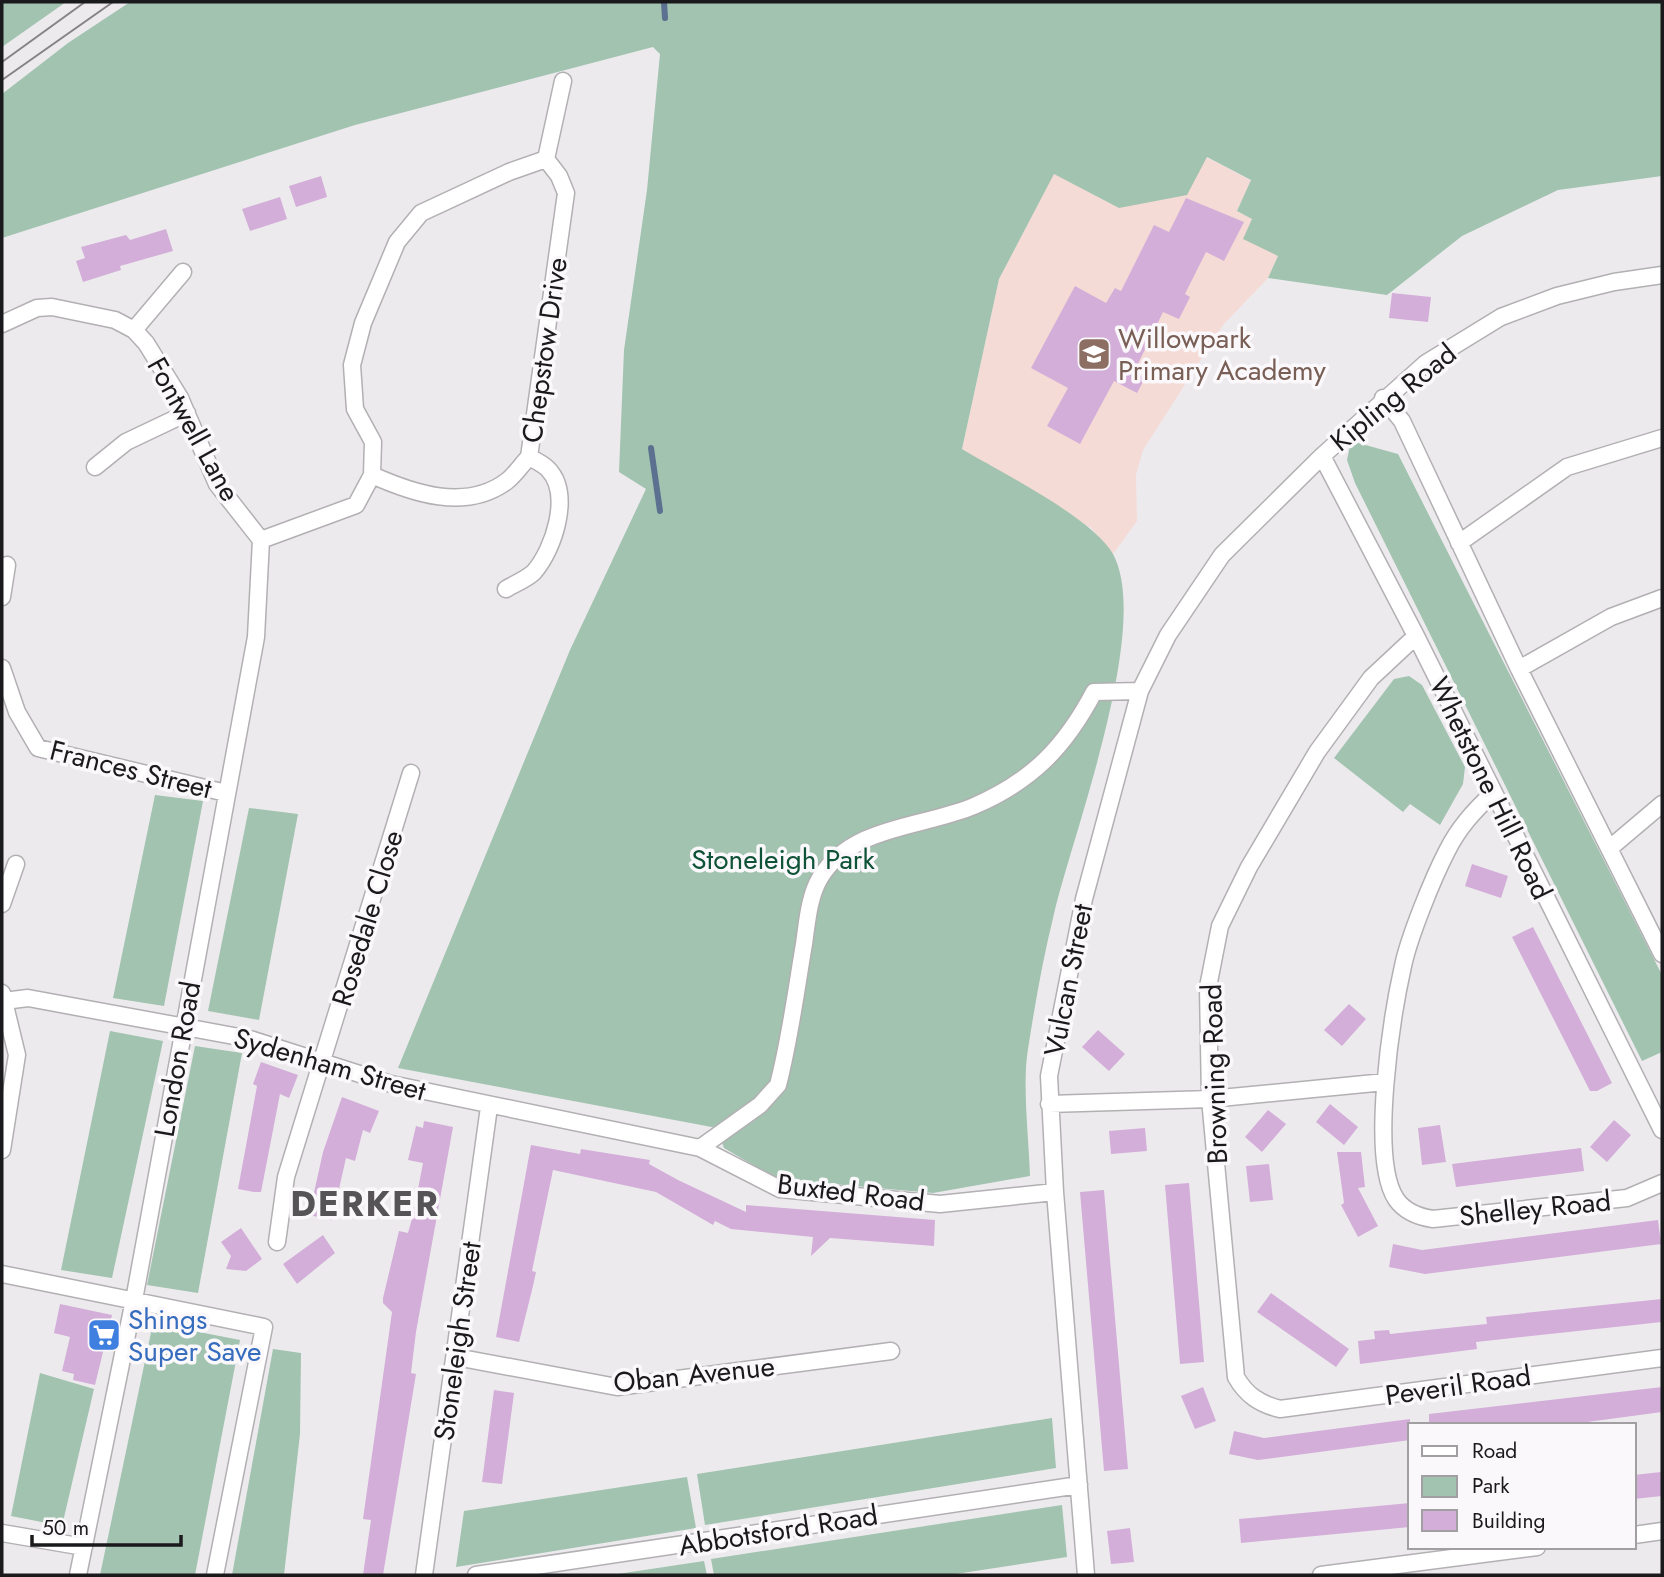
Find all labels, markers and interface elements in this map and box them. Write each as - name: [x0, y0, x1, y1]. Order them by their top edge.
- street label: Chepstow Drive: [511, 255, 578, 445]
- place label: Willowpark Primary Academy: [1118, 318, 1327, 391]
- street label: Kipling Road: [1321, 334, 1465, 461]
- school or university icon: Willowpark Primary Academy: [1075, 335, 1113, 373]
- street label: Fontwell Lane: [137, 350, 250, 509]
- street label: Whetstone Hill Road: [1419, 670, 1562, 907]
- street label: Frances Street: [46, 730, 216, 809]
- street label: Rosedale Close: [321, 825, 414, 1011]
- park label: Stoneleigh Park: [691, 839, 875, 880]
- street label: Vulcan Street: [1034, 900, 1103, 1060]
- street label: London Road: [144, 978, 211, 1140]
- street label: Browning Road: [1191, 983, 1238, 1165]
- street label: Sydenham Street: [229, 1017, 431, 1112]
- street label: Buxted Road: [775, 1163, 927, 1222]
- district label: DERKER: [290, 1179, 440, 1229]
- street label: Shelley Road: [1457, 1180, 1613, 1237]
- street label: Stoneleigh Street: [423, 1239, 492, 1443]
- place label: Shings Super Save: [128, 1299, 261, 1372]
- supermarket icon: Shings Super Save: [85, 1316, 123, 1354]
- street label: Oban Avenue: [611, 1346, 777, 1403]
- street label: Peveril Road: [1382, 1355, 1534, 1416]
- legend: [1408, 1423, 1636, 1549]
- text: Road: [1472, 1436, 1517, 1466]
- text: Park: [1472, 1471, 1510, 1501]
- street label: Abbotsford Road: [675, 1494, 881, 1566]
- scale bar: [32, 1504, 180, 1548]
- text: Building: [1472, 1506, 1545, 1536]
- text: 50 m: [42, 1513, 89, 1543]

